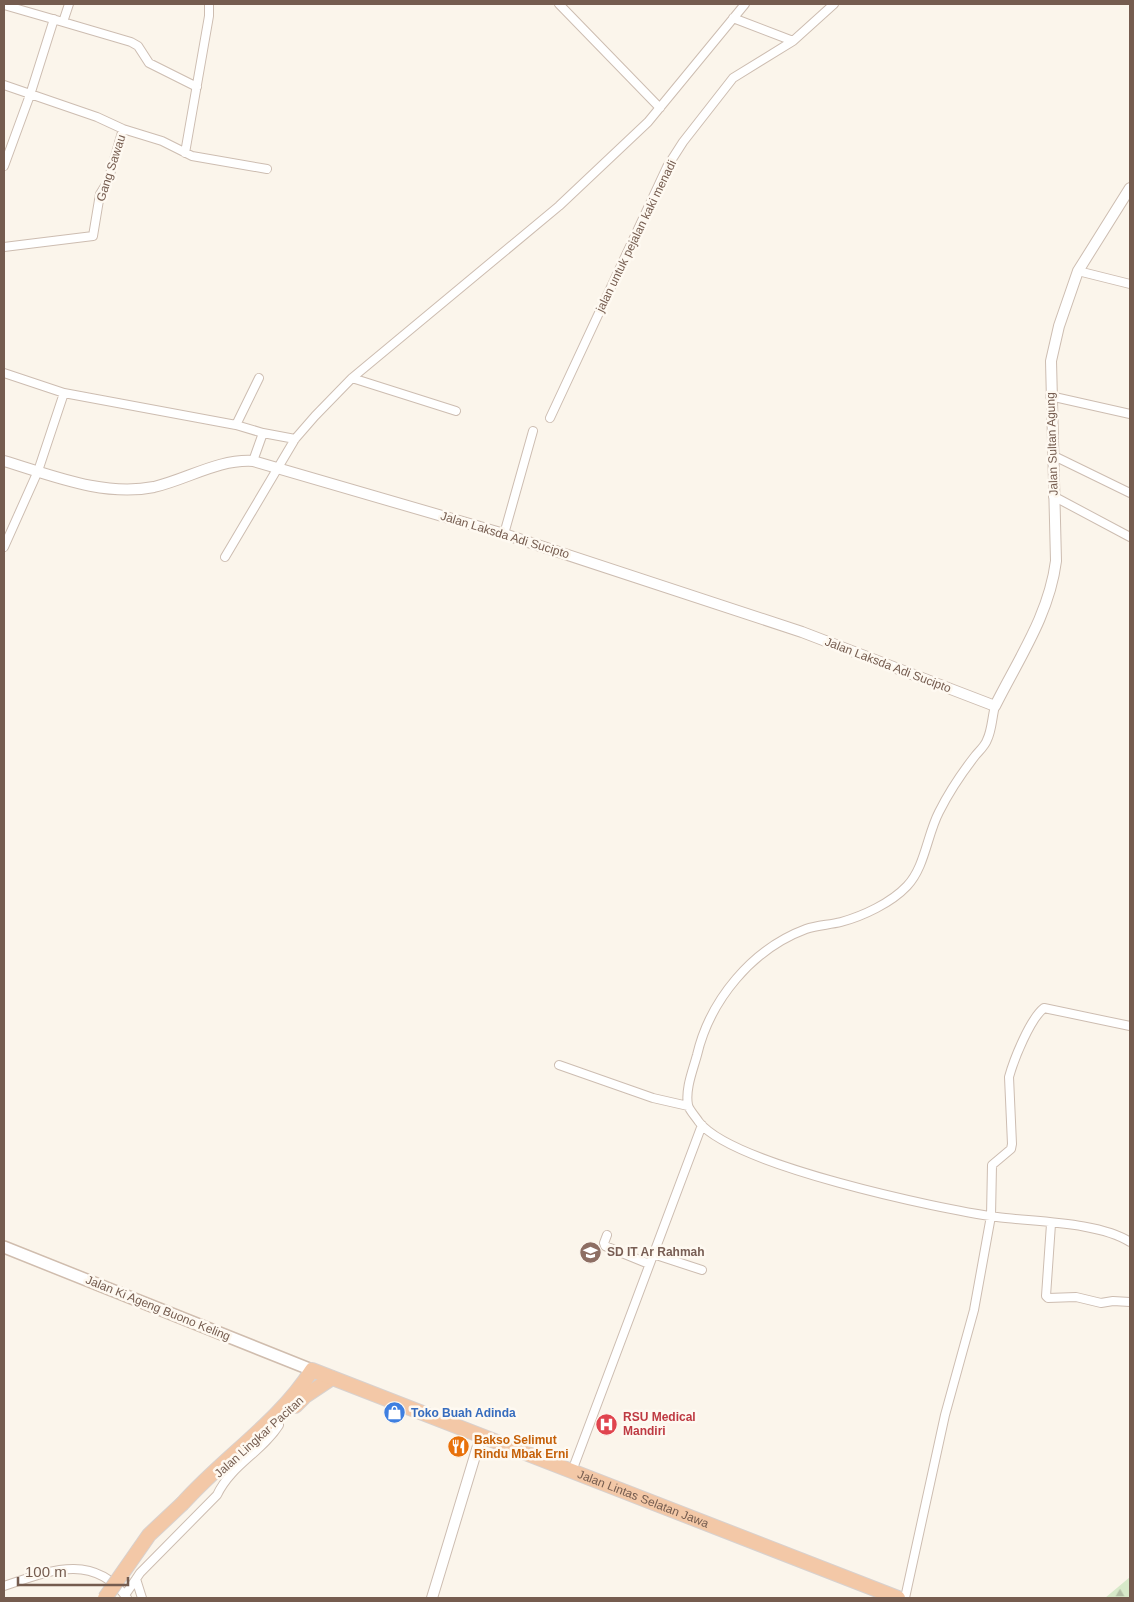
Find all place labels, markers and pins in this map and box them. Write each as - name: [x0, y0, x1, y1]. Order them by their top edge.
- school or university icon: SD IT Ar Rahmah: [579, 1240, 603, 1264]
- place label: SD IT Ar Rahmah: [607, 1245, 705, 1259]
- shop icon: Toko Buah Adinda: [383, 1401, 407, 1425]
- place label: Toko Buah Adinda: [411, 1406, 516, 1420]
- place label: RSU Medical Mandiri: [623, 1410, 696, 1438]
- hospital icon: RSU Medical Mandiri: [595, 1412, 619, 1436]
- place label: Bakso Selimut Rindu Mbak Erni: [474, 1433, 569, 1461]
- restaurant icon: Bakso Selimut Rindu Mbak Erni: [446, 1435, 470, 1459]

